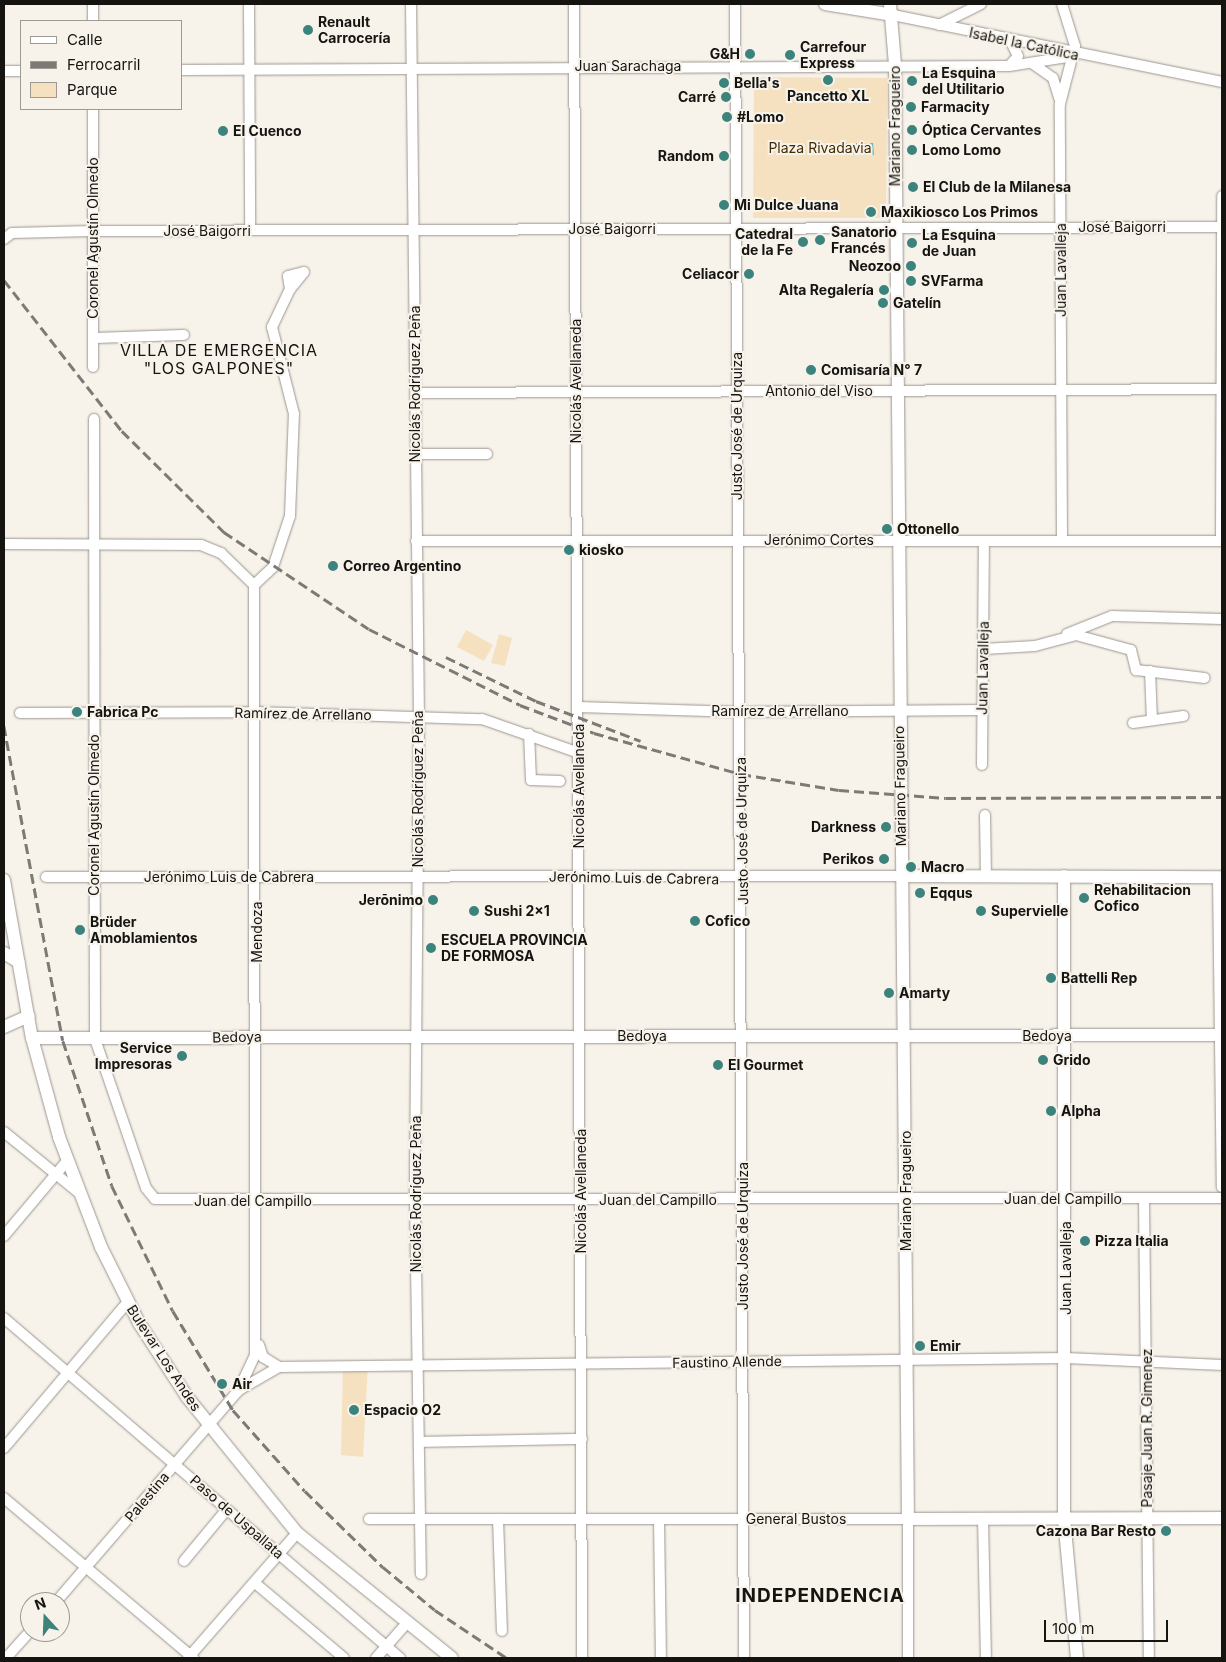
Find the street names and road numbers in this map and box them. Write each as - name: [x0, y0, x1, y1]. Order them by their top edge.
- street label: Isabel la Católica: [967, 24, 1081, 64]
- street label: Juan Sarachaga: [575, 58, 681, 74]
- street label: Mariano Fragueiro: [887, 66, 903, 186]
- street label: Coronel Agustín Olmedo: [85, 157, 101, 319]
- street label: José Baigorri: [1078, 219, 1166, 235]
- street label: José Baigorri: [568, 221, 656, 237]
- street label: José Baigorri: [163, 223, 251, 239]
- street label: Juan Lavalleja: [1053, 223, 1069, 317]
- street label: Nicolás Rodríguez Peña: [407, 305, 423, 463]
- street label: Nicolás Avellaneda: [568, 319, 584, 443]
- street label: Justo José de Urquiza: [729, 352, 745, 500]
- street label: Antonio del Viso: [765, 383, 873, 399]
- street label: Jerónimo Cortes: [764, 532, 874, 548]
- street label: Juan Lavalleja: [974, 621, 992, 715]
- street label: Ramírez de Arrellano: [711, 703, 849, 719]
- street label: Ramírez de Arrellano: [234, 704, 372, 724]
- street label: Nicolás Rodríguez Peña: [410, 710, 426, 868]
- street label: Nicolás Avellaneda: [571, 724, 587, 848]
- street label: Mariano Fragueiro: [891, 726, 909, 846]
- street label: Coronel Agustín Olmedo: [86, 734, 102, 896]
- street label: Justo José de Urquiza: [732, 757, 752, 905]
- street label: Jerónimo Luis de Cabrera: [549, 868, 719, 888]
- street label: Jerónimo Luis de Cabrera: [144, 869, 314, 885]
- street label: Mendoza: [249, 901, 265, 963]
- street label: Bedoya: [212, 1028, 262, 1046]
- street label: Bedoya: [617, 1028, 667, 1044]
- street label: Bedoya: [1022, 1028, 1072, 1044]
- street label: Nicolás Rodríguez Peña: [408, 1115, 424, 1273]
- street label: Nicolás Avellaneda: [573, 1129, 589, 1253]
- street label: Mariano Fragueiro: [898, 1131, 914, 1251]
- street label: Justo José de Urquiza: [735, 1162, 751, 1310]
- street label: Juan del Campillo: [1004, 1191, 1122, 1207]
- street label: Juan del Campillo: [599, 1192, 717, 1208]
- street label: Juan del Campillo: [194, 1193, 312, 1209]
- street label: Juan Lavalleja: [1058, 1221, 1074, 1315]
- street label: Bulevar Los Andes: [123, 1302, 205, 1414]
- street label: Pasaje Juan R. Gimenez: [1139, 1348, 1155, 1508]
- street label: Faustino Allende: [672, 1353, 782, 1371]
- street label: Palestina: [121, 1469, 173, 1525]
- street label: Paso de Uspallata: [187, 1472, 287, 1562]
- street label: General Bustos: [746, 1511, 846, 1527]

